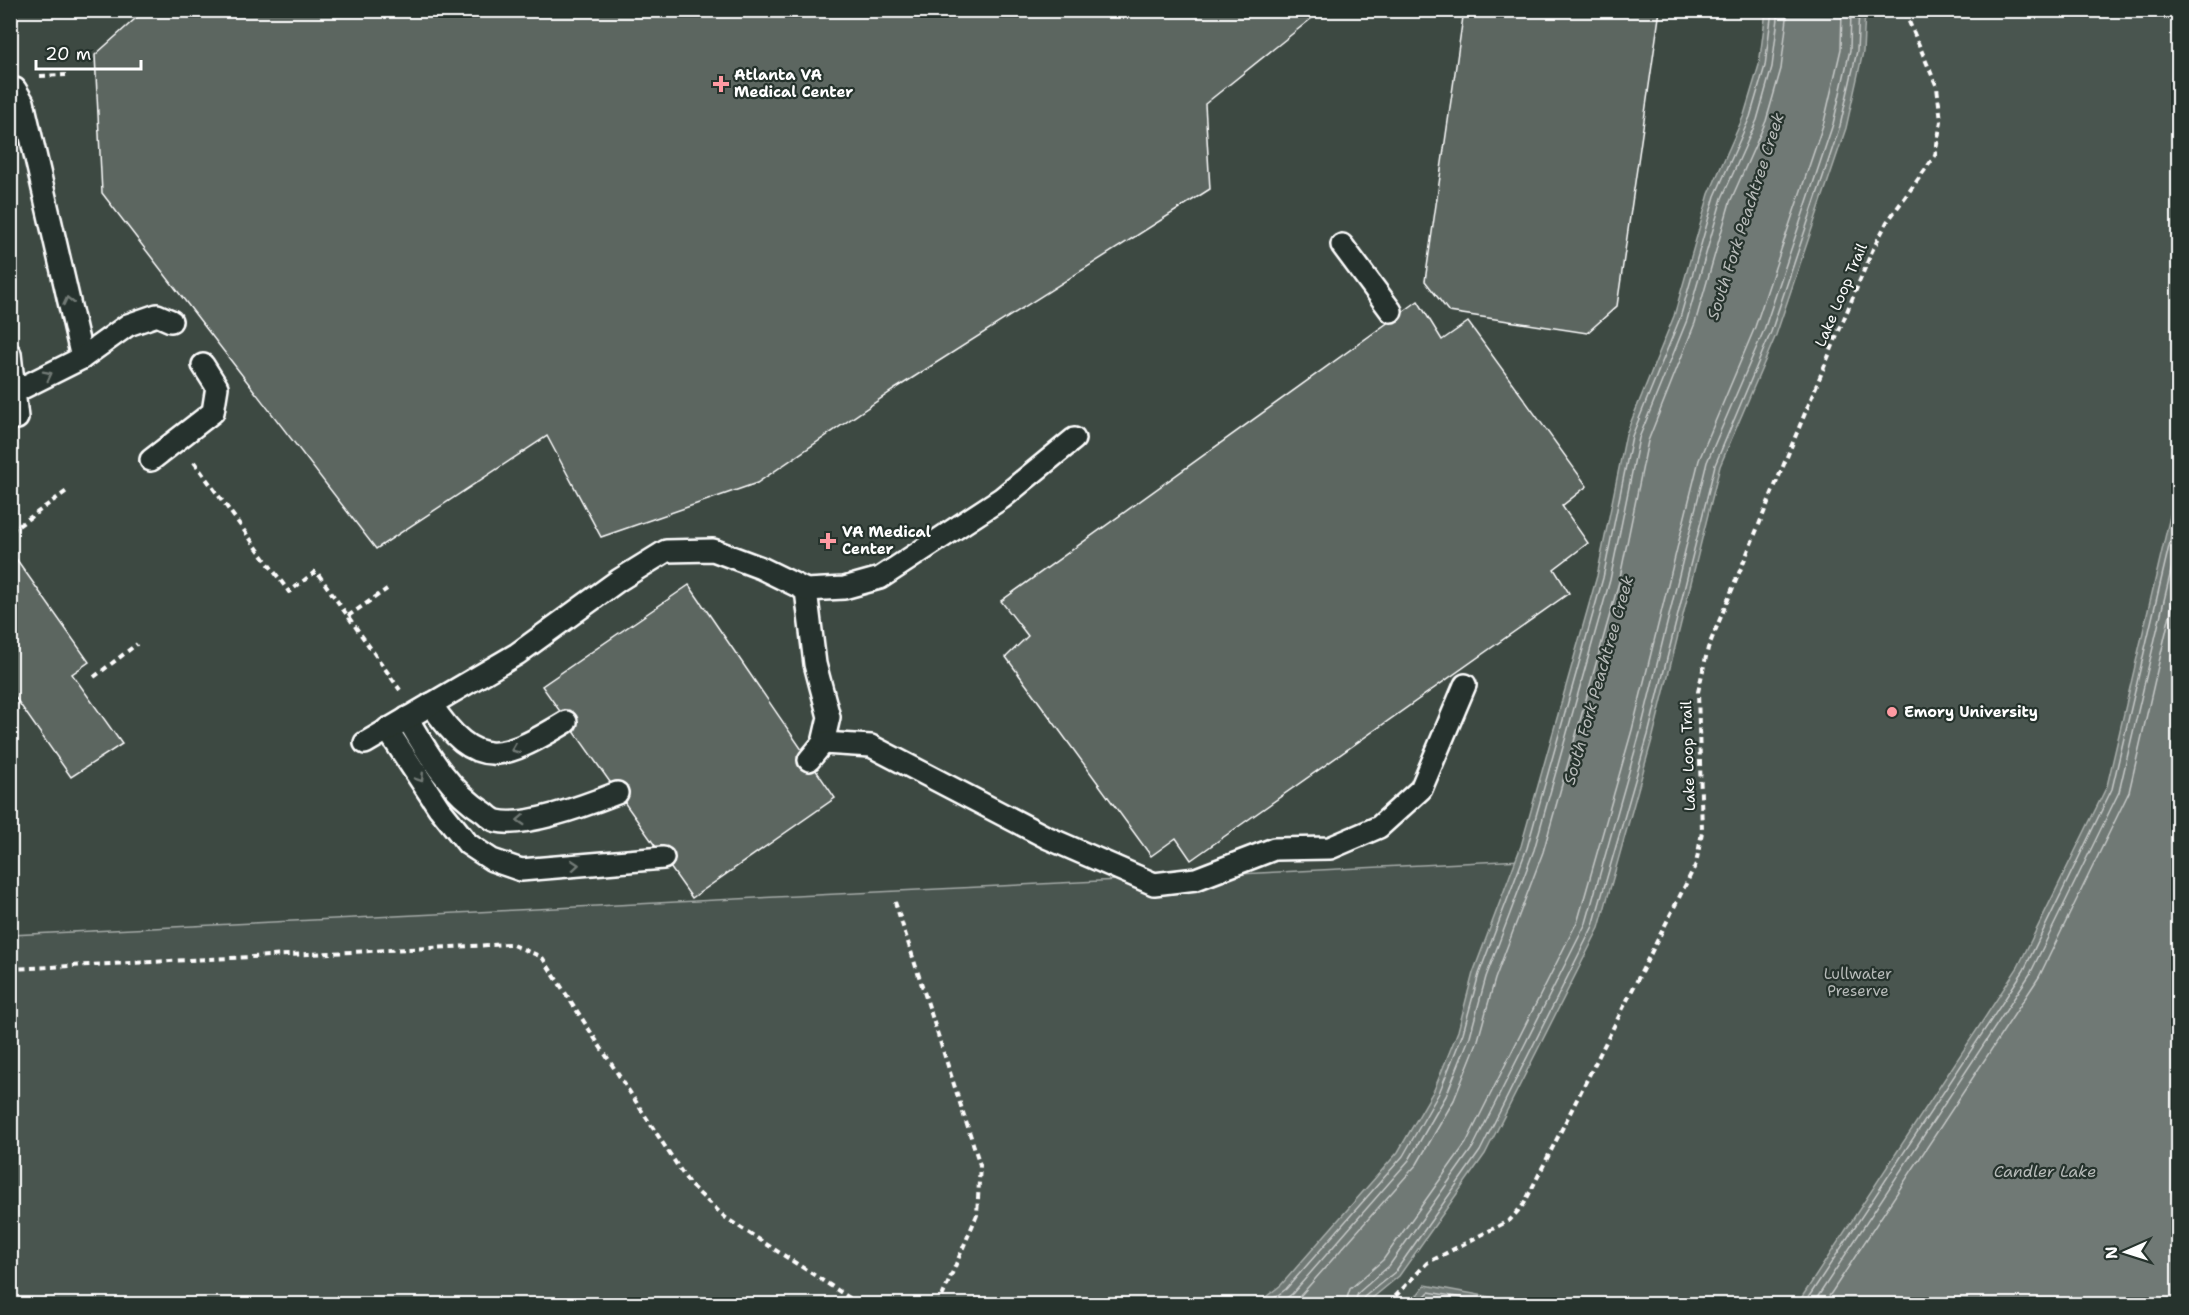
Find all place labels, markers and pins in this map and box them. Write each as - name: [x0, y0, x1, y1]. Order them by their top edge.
- place label: Atlanta VA Medical Center: [734, 65, 853, 102]
- marker: Atlanta VA Medical Center: [712, 75, 730, 93]
- place label: VA Medical Center: [842, 522, 931, 559]
- marker: VA Medical Center: [819, 532, 837, 550]
- place label: Emory University: [1904, 702, 2038, 722]
- marker: Emory University: [1885, 705, 1899, 719]

